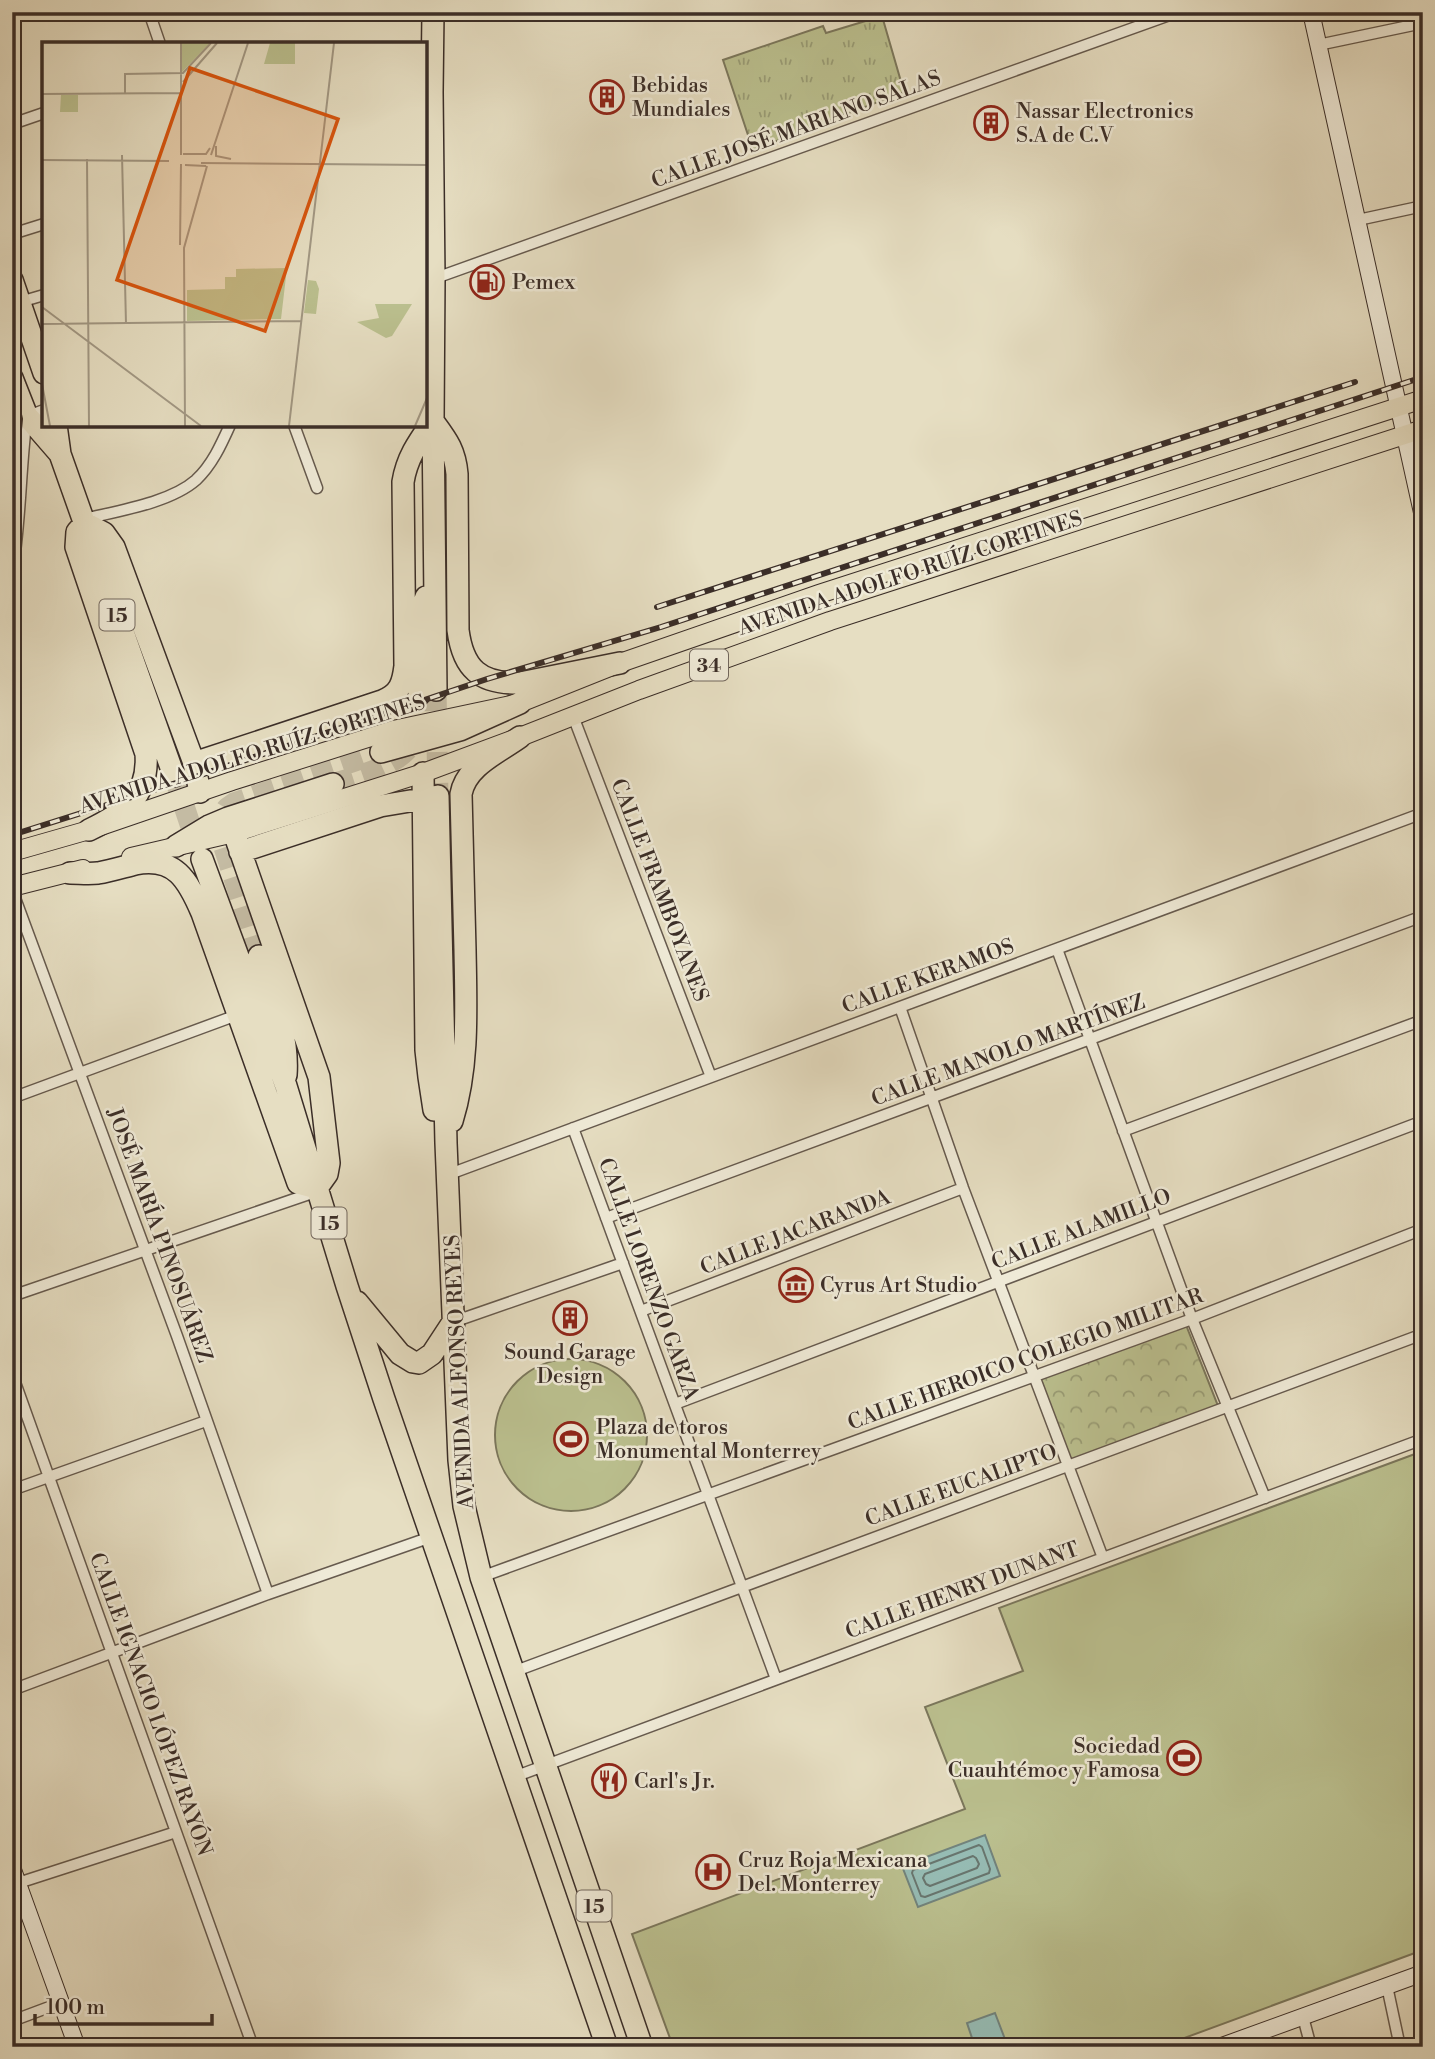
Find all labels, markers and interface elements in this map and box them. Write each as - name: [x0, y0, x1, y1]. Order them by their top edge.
- inset map: [42, 42, 427, 427]
- street label: CALLE JOSÉ MARIANO SALAS: [647, 63, 945, 195]
- place label: Bebidas Mundiales: [631, 73, 731, 123]
- building icon: Bebidas Mundiales: [588, 78, 626, 116]
- place label: Nassar Electronics S.A de C.V: [1016, 99, 1194, 149]
- building icon: Nassar Electronics S.A de C.V: [972, 104, 1010, 142]
- fuel station icon: Pemex: [468, 263, 506, 301]
- place label: Pemex: [512, 270, 576, 296]
- street label: AVENIDA ADOLFO RUÍZ CORTINES: [733, 504, 1086, 642]
- road number: 15: [100, 600, 134, 630]
- road number: 34: [690, 650, 728, 680]
- street label: AVENIDA ADOLFO RUÍZ CORTINES: [75, 688, 428, 820]
- street label: CALLE FRAMBOYANES: [604, 775, 714, 1006]
- street label: CALLE KERAMOS: [839, 934, 1018, 1020]
- street label: CALLE MANOLO MARTÍNEZ: [867, 987, 1149, 1113]
- street label: JOSÉ MARÍA PINOSUÁREZ: [101, 1103, 219, 1366]
- street label: CALLE LORENZO GARZA: [592, 1154, 704, 1405]
- street label: CALLE JACARANDA: [697, 1184, 895, 1281]
- street label: CALLE ALAMILLO: [988, 1184, 1175, 1276]
- road number: 15: [312, 1208, 346, 1238]
- street label: AVENIDA ALFONSO REYES: [440, 1234, 480, 1511]
- museum icon: Cyrus Art Studio: [777, 1266, 815, 1304]
- place label: Cyrus Art Studio: [820, 1273, 977, 1299]
- street label: CALLE HEROICO COLEGIO MILITAR: [844, 1283, 1207, 1436]
- building icon: Sound Garage Design: [551, 1299, 589, 1337]
- place label: Sound Garage Design: [504, 1340, 636, 1390]
- place label: Plaza de toros Monumental Monterrey: [596, 1415, 822, 1465]
- sports icon: Plaza de toros Monumental Monterrey: [552, 1420, 590, 1458]
- street label: CALLE EUCALIPTO: [862, 1439, 1061, 1533]
- street label: CALLE HENRY DUNANT: [842, 1536, 1083, 1645]
- street label: CALLE IGNACIO LÓPEZ RAYÓN: [83, 1548, 220, 1860]
- place label: Sociedad Cuauhtémoc y Famosa: [948, 1734, 1160, 1784]
- sports icon: Sociedad Cuauhtémoc y Famosa: [1165, 1739, 1203, 1777]
- restaurant icon: Carl's Jr.: [590, 1762, 628, 1800]
- place label: Carl's Jr.: [634, 1769, 715, 1795]
- place label: Cruz Roja Mexicana Del. Monterrey: [738, 1848, 928, 1898]
- hospital icon: Cruz Roja Mexicana Del. Monterrey: [694, 1853, 732, 1891]
- road number: 15: [576, 1890, 612, 1922]
- scale bar: [35, 1982, 212, 2026]
- text: 100 m: [46, 1995, 105, 2021]

